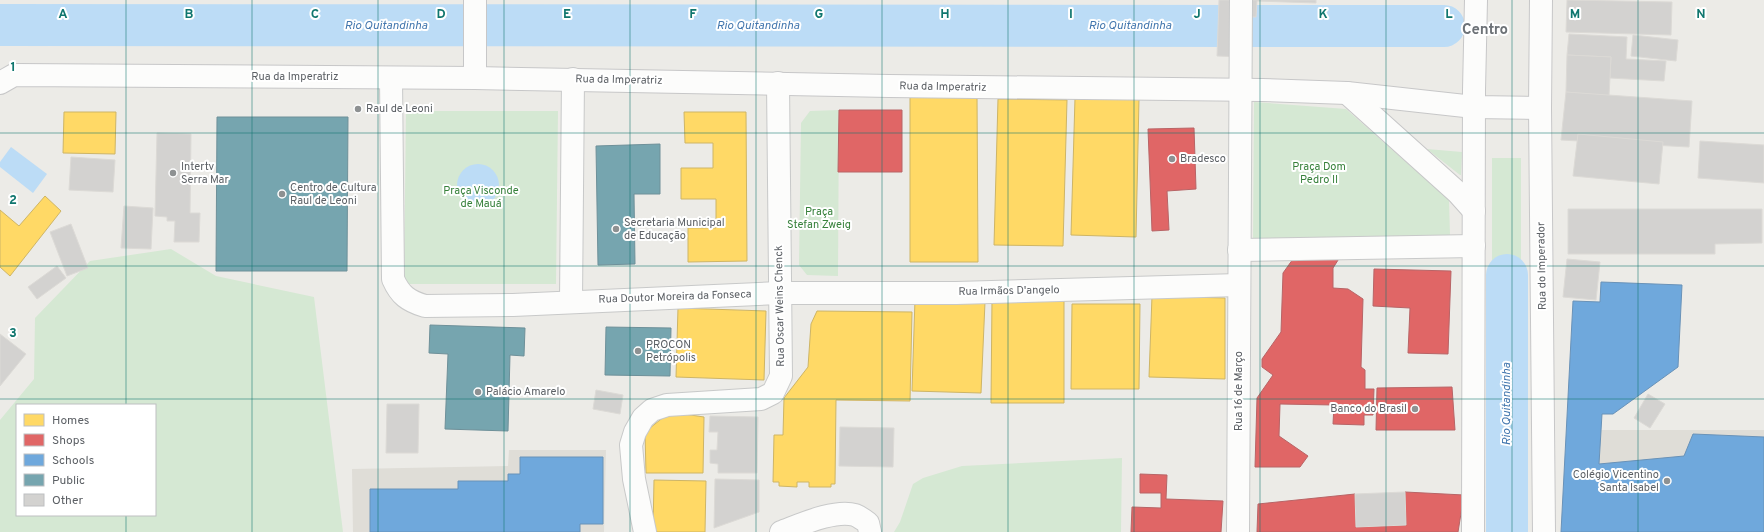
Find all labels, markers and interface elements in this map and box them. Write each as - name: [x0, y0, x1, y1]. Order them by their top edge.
- text: A: [58, 7, 68, 23]
- text: B: [185, 7, 194, 23]
- text: C: [311, 7, 319, 23]
- text: D: [436, 7, 446, 23]
- text: E: [563, 7, 571, 23]
- text: F: [689, 7, 697, 23]
- text: G: [815, 7, 824, 23]
- text: H: [940, 7, 950, 23]
- text: I: [1069, 7, 1073, 23]
- text: J: [1193, 7, 1201, 23]
- text: K: [1318, 7, 1328, 23]
- text: L: [1445, 7, 1453, 23]
- text: M: [1570, 7, 1580, 23]
- text: N: [1696, 7, 1706, 23]
- water label: Rio Quitandinha: [344, 18, 428, 34]
- water label: Rio Quitandinha: [716, 18, 800, 34]
- water label: Rio Quitandinha: [1088, 18, 1172, 34]
- district label: Centro: [1462, 21, 1508, 40]
- text: 1: [10, 60, 16, 76]
- street label: Rua da Imperatriz: [251, 70, 339, 84]
- street label: Rua da Imperatriz: [575, 72, 663, 88]
- street label: Rua da Imperatriz: [899, 79, 987, 95]
- place label: Raul de Leoni: [366, 102, 433, 116]
- marker: Raul de Leoni: [353, 104, 363, 114]
- place label: Bradesco: [1180, 152, 1226, 166]
- marker: Bradesco: [1167, 154, 1177, 164]
- place label: Intertv Serra Mar: [181, 160, 230, 187]
- park label: Praça Dom Pedro II: [1292, 160, 1346, 187]
- marker: Intertv Serra Mar: [168, 168, 178, 178]
- place label: Centro de Cultura Raul de Leoni: [290, 181, 377, 208]
- park label: Praça Visconde de Mauá: [443, 184, 519, 211]
- marker: Centro de Cultura Raul de Leoni: [277, 189, 287, 199]
- text: 2: [9, 193, 17, 209]
- park label: Praça Stefan Zweig: [787, 205, 851, 232]
- place label: Secretaria Municipal de Educação: [624, 216, 725, 243]
- street label: Rua do Imperador: [1534, 221, 1550, 310]
- marker: Secretaria Municipal de Educação: [611, 224, 621, 234]
- street label: Rua Oscar Weins Chenck: [772, 245, 788, 367]
- street label: Rua Irmãos D'angelo: [958, 283, 1060, 299]
- street label: Rua Doutor Moreira da Fonseca: [598, 287, 752, 307]
- text: 3: [9, 326, 17, 342]
- place label: PROCON Petrópolis: [646, 338, 696, 365]
- marker: PROCON Petrópolis: [633, 346, 643, 356]
- street label: Rua 16 de Março: [1232, 351, 1246, 431]
- water label: Rio Quitandinha: [1499, 362, 1515, 446]
- place label: Palácio Amarelo: [486, 385, 565, 399]
- marker: Palácio Amarelo: [473, 387, 483, 397]
- place label: Banco do Brasil: [1330, 402, 1407, 416]
- legend: [16, 404, 156, 516]
- marker: Banco do Brasil: [1410, 404, 1420, 414]
- text: Homes: [52, 413, 89, 429]
- text: Shops: [52, 433, 85, 449]
- text: Schools: [52, 453, 94, 469]
- place label: Colégio Vicentino Santa Isabel: [1573, 468, 1659, 495]
- text: Public: [52, 473, 85, 489]
- marker: Colégio Vicentino Santa Isabel: [1662, 476, 1672, 486]
- text: Other: [52, 493, 84, 509]

